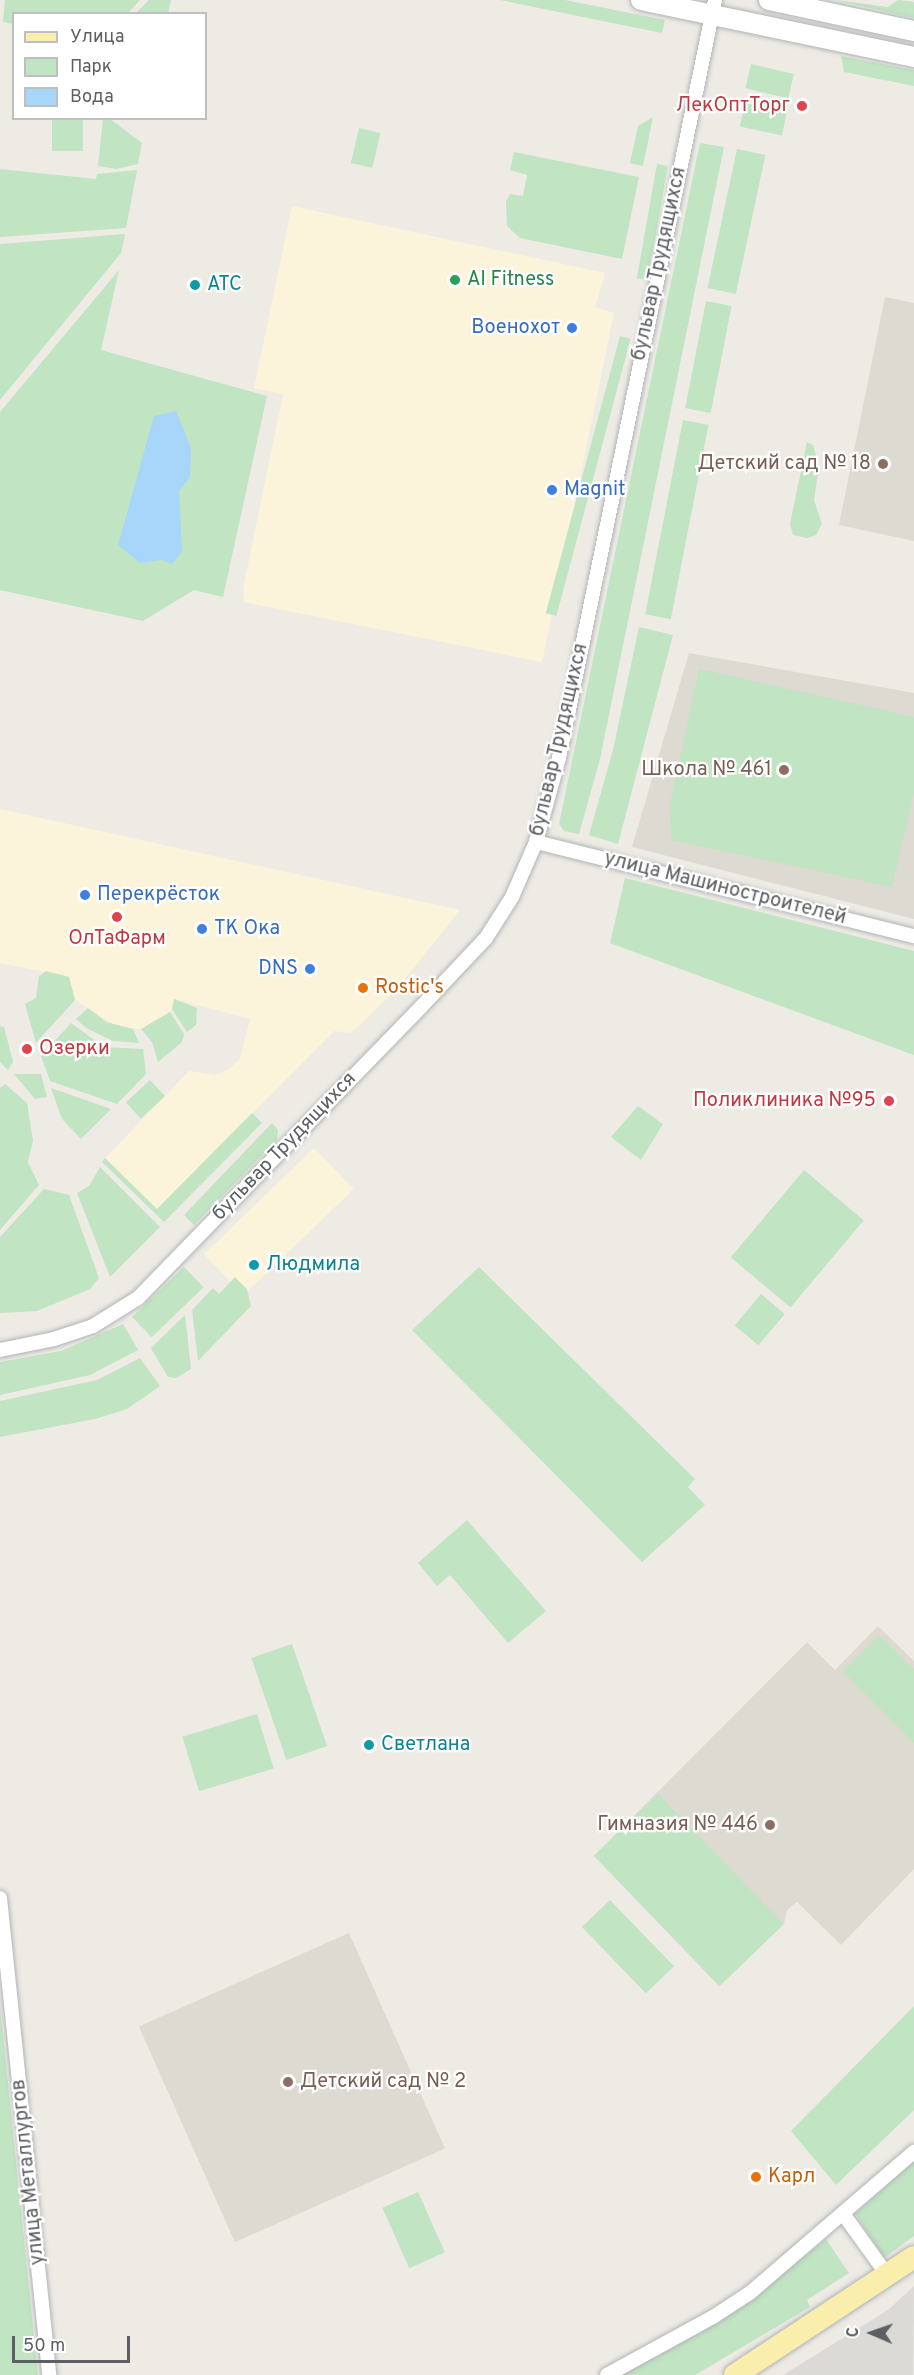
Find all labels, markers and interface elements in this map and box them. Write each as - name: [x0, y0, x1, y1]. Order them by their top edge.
- legend: [12, 12, 207, 120]
- text: Улица: [70, 26, 124, 49]
- text: Парк: [70, 56, 112, 79]
- text: Вода: [70, 86, 114, 109]
- place label: ЛекОптТорг: [676, 94, 790, 118]
- marker: ЛекОптТорг: [795, 99, 809, 113]
- street label: бульвар Трудящихся: [628, 165, 692, 363]
- place label: AI Fitness: [467, 268, 554, 292]
- place label: АТС: [207, 273, 242, 297]
- marker: AI Fitness: [448, 273, 462, 287]
- marker: АТС: [188, 278, 202, 292]
- place label: Военохот: [471, 316, 560, 340]
- marker: Военохот: [565, 321, 579, 335]
- place label: Детский сад № 18: [697, 452, 871, 476]
- marker: Детский сад № 18: [876, 457, 890, 471]
- place label: Magnit: [564, 478, 626, 502]
- marker: Magnit: [545, 483, 559, 497]
- street label: бульвар Трудящихся: [526, 641, 594, 839]
- place label: Школа № 461: [641, 758, 772, 782]
- marker: Школа № 461: [777, 763, 791, 777]
- street label: улица Машиностроителей: [601, 847, 849, 931]
- place label: Перекрёсток: [97, 883, 220, 907]
- marker: Перекрёсток: [78, 888, 92, 902]
- marker: ОлТаФарм: [110, 910, 124, 924]
- place label: ТК Ока: [214, 917, 280, 941]
- marker: ТК Ока: [195, 922, 209, 936]
- place label: ОлТаФарм: [68, 927, 166, 951]
- place label: DNS: [258, 957, 298, 981]
- marker: DNS: [303, 962, 317, 976]
- place label: Rostic's: [375, 976, 444, 1000]
- marker: Rostic's: [356, 981, 370, 995]
- place label: Озерки: [39, 1037, 110, 1061]
- marker: Озерки: [20, 1042, 34, 1056]
- street label: бульвар Трудящихся: [208, 1067, 362, 1227]
- place label: Поликлиника №95: [693, 1089, 876, 1113]
- marker: Поликлиника №95: [880, 1092, 898, 1110]
- place label: Людмила: [266, 1253, 360, 1277]
- marker: Людмила: [247, 1258, 261, 1272]
- place label: Светлана: [381, 1733, 470, 1757]
- marker: Светлана: [362, 1738, 376, 1752]
- place label: Гимназия № 446: [597, 1813, 758, 1837]
- marker: Гимназия № 446: [763, 1818, 777, 1832]
- place label: Детский сад № 2: [300, 2070, 466, 2094]
- marker: Детский сад № 2: [281, 2075, 295, 2089]
- street label: улица Металлургов: [7, 2078, 51, 2266]
- place label: Карл: [768, 2165, 815, 2189]
- marker: Карл: [749, 2170, 763, 2184]
- north arrow: [842, 2303, 902, 2363]
- scale bar: [15, 2324, 134, 2362]
- text: С: [844, 2327, 864, 2338]
- text: 50 m: [23, 2335, 65, 2358]

